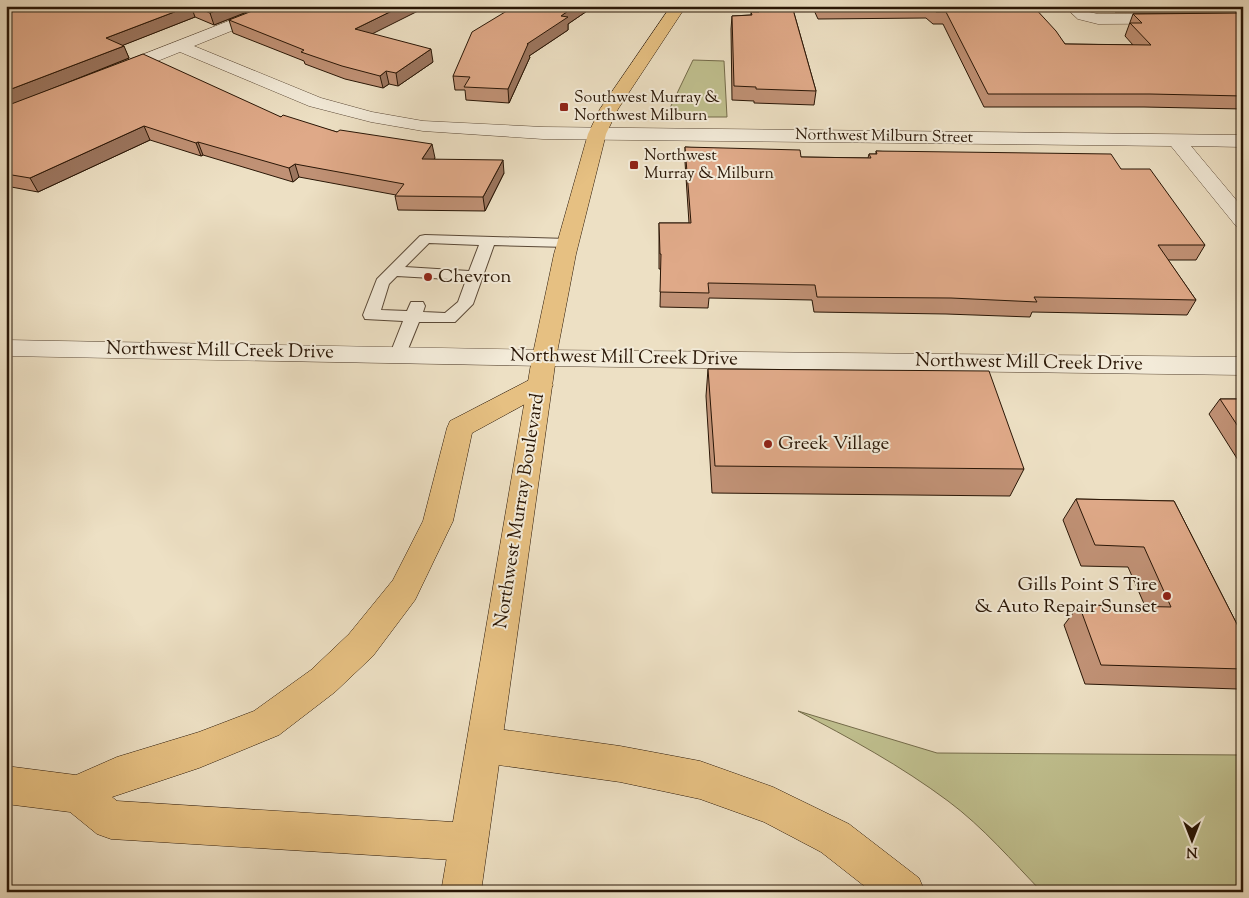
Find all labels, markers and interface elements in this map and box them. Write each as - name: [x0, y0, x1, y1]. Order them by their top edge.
- place label: Southwest Murray & Northwest Milburn: [574, 87, 721, 128]
- marker: Southwest Murray & Northwest Milburn: [558, 101, 570, 113]
- street label: Northwest Milburn Street: [795, 124, 974, 150]
- place label: Northwest Murray & Milburn: [644, 145, 775, 186]
- marker: Northwest Murray & Milburn: [628, 159, 640, 171]
- place label: Chevron: [438, 264, 512, 291]
- marker: Chevron: [422, 271, 434, 283]
- street label: Northwest Mill Creek Drive: [106, 336, 334, 366]
- street label: Northwest Mill Creek Drive: [510, 343, 738, 373]
- street label: Northwest Mill Creek Drive: [915, 348, 1143, 378]
- street label: Northwest Murray Boulevard: [488, 391, 552, 631]
- place label: Greek Village: [778, 431, 890, 458]
- marker: Greek Village: [762, 438, 774, 450]
- place label: Gills Point S Tire & Auto Repair Sunset: [975, 572, 1157, 621]
- marker: Gills Point S Tire & Auto Repair Sunset: [1161, 590, 1173, 602]
- north arrow: [1166, 816, 1216, 866]
- text: N: [1186, 841, 1198, 861]

